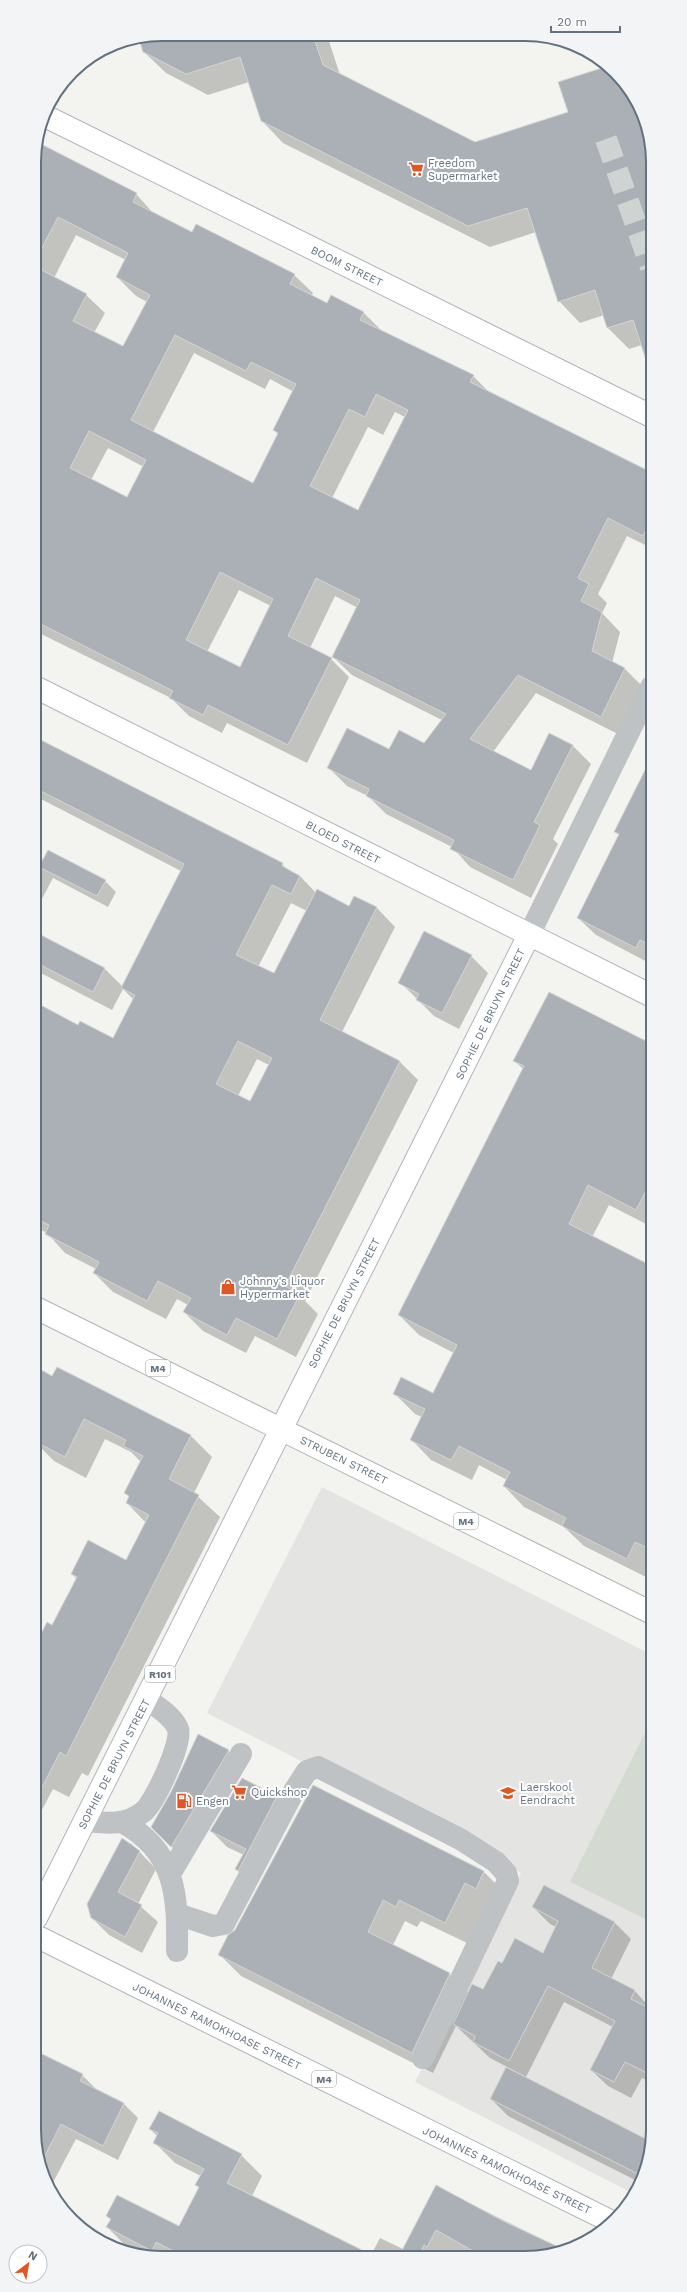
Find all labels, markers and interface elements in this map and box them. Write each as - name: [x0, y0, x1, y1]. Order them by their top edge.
- scale bar: [551, 8, 620, 34]
- text: 20 m: [557, 15, 587, 29]
- place label: Freedom Supermarket: [428, 157, 498, 183]
- supermarket icon: Freedom Supermarket: [407, 160, 425, 178]
- street label: BOOM STREET: [309, 243, 385, 290]
- street label: BLOED STREET: [303, 818, 382, 867]
- street label: SOPHIE DE BRUYN STREET: [453, 946, 528, 1082]
- street label: SOPHIE DE BRUYN STREET: [306, 1236, 383, 1370]
- place label: Johnny's Liquor Hypermarket: [240, 1275, 325, 1301]
- shop icon: Johnny's Liquor Hypermarket: [219, 1278, 237, 1296]
- road number: M4: [146, 1360, 170, 1376]
- street label: STRUBEN STREET: [298, 1434, 390, 1487]
- road number: M4: [454, 1513, 478, 1529]
- road number: R101: [145, 1666, 175, 1682]
- street label: SOPHIE DE BRUYN STREET: [76, 1697, 153, 1831]
- place label: Laerskool Eendracht: [520, 1781, 575, 1807]
- supermarket icon: Quickshop: [230, 1783, 248, 1801]
- school or university icon: Laerskool Eendracht: [499, 1784, 517, 1802]
- place label: Quickshop: [251, 1786, 307, 1799]
- fuel station icon: Engen: [175, 1792, 193, 1810]
- place label: Engen: [196, 1795, 229, 1808]
- street label: JOHANNES RAMOKHOASE STREET: [131, 1980, 303, 2073]
- road number: M4: [312, 2071, 336, 2087]
- street label: JOHANNES RAMOKHOASE STREET: [421, 2124, 593, 2217]
- north arrow: [8, 2244, 48, 2284]
- text: N: [26, 2248, 40, 2264]

